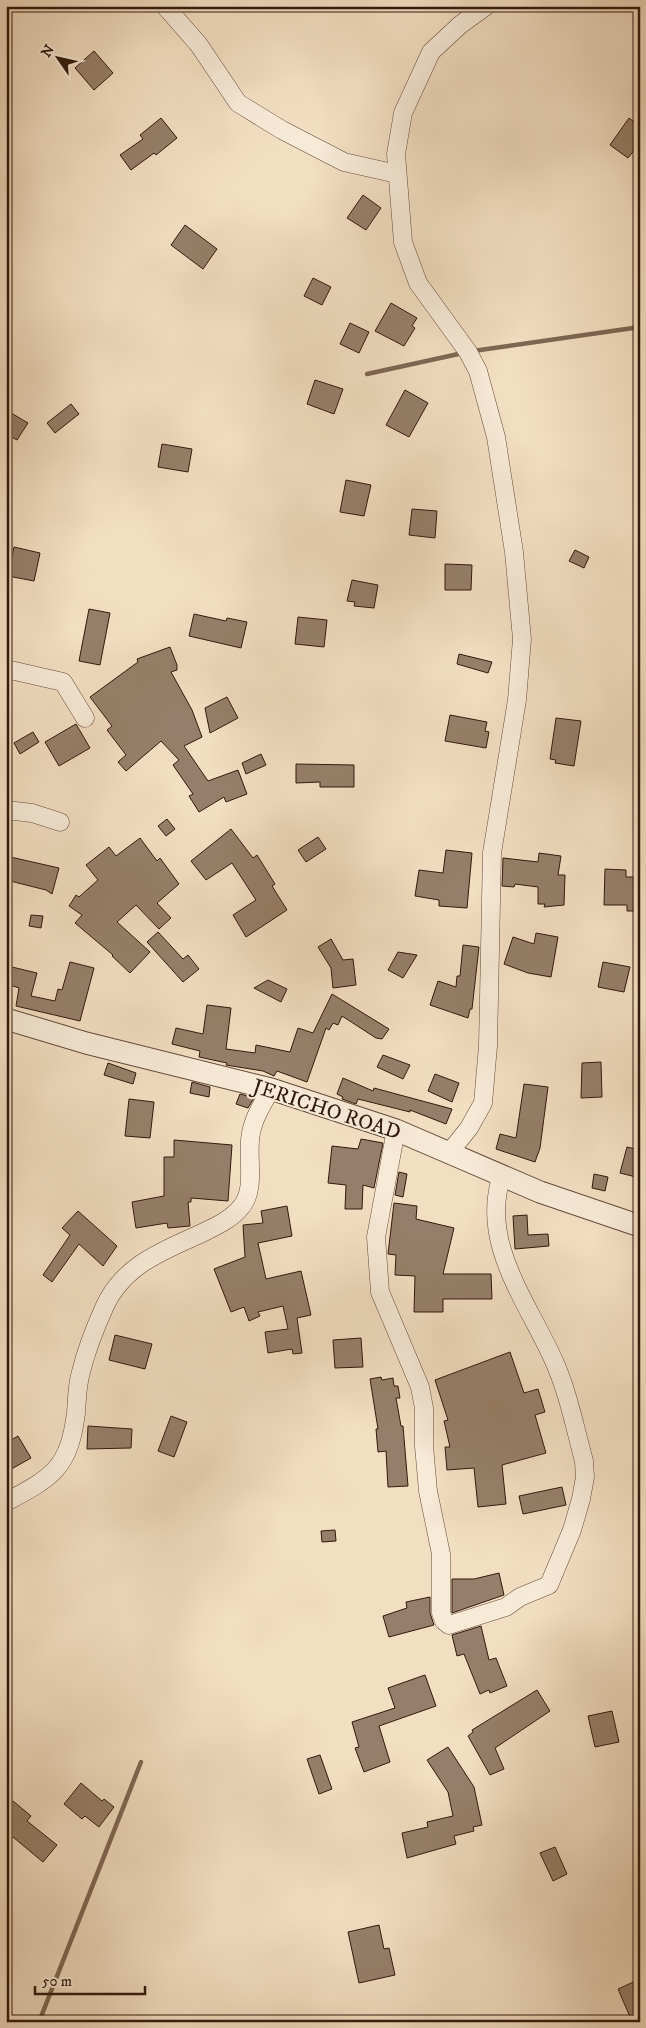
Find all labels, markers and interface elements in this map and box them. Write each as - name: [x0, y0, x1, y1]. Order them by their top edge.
- north arrow: [32, 32, 82, 82]
- text: N: [37, 41, 59, 61]
- street label: JERICHO ROAD: [248, 1073, 404, 1146]
- scale bar: [35, 1963, 145, 1995]
- text: 50 m: [42, 1972, 72, 1991]

